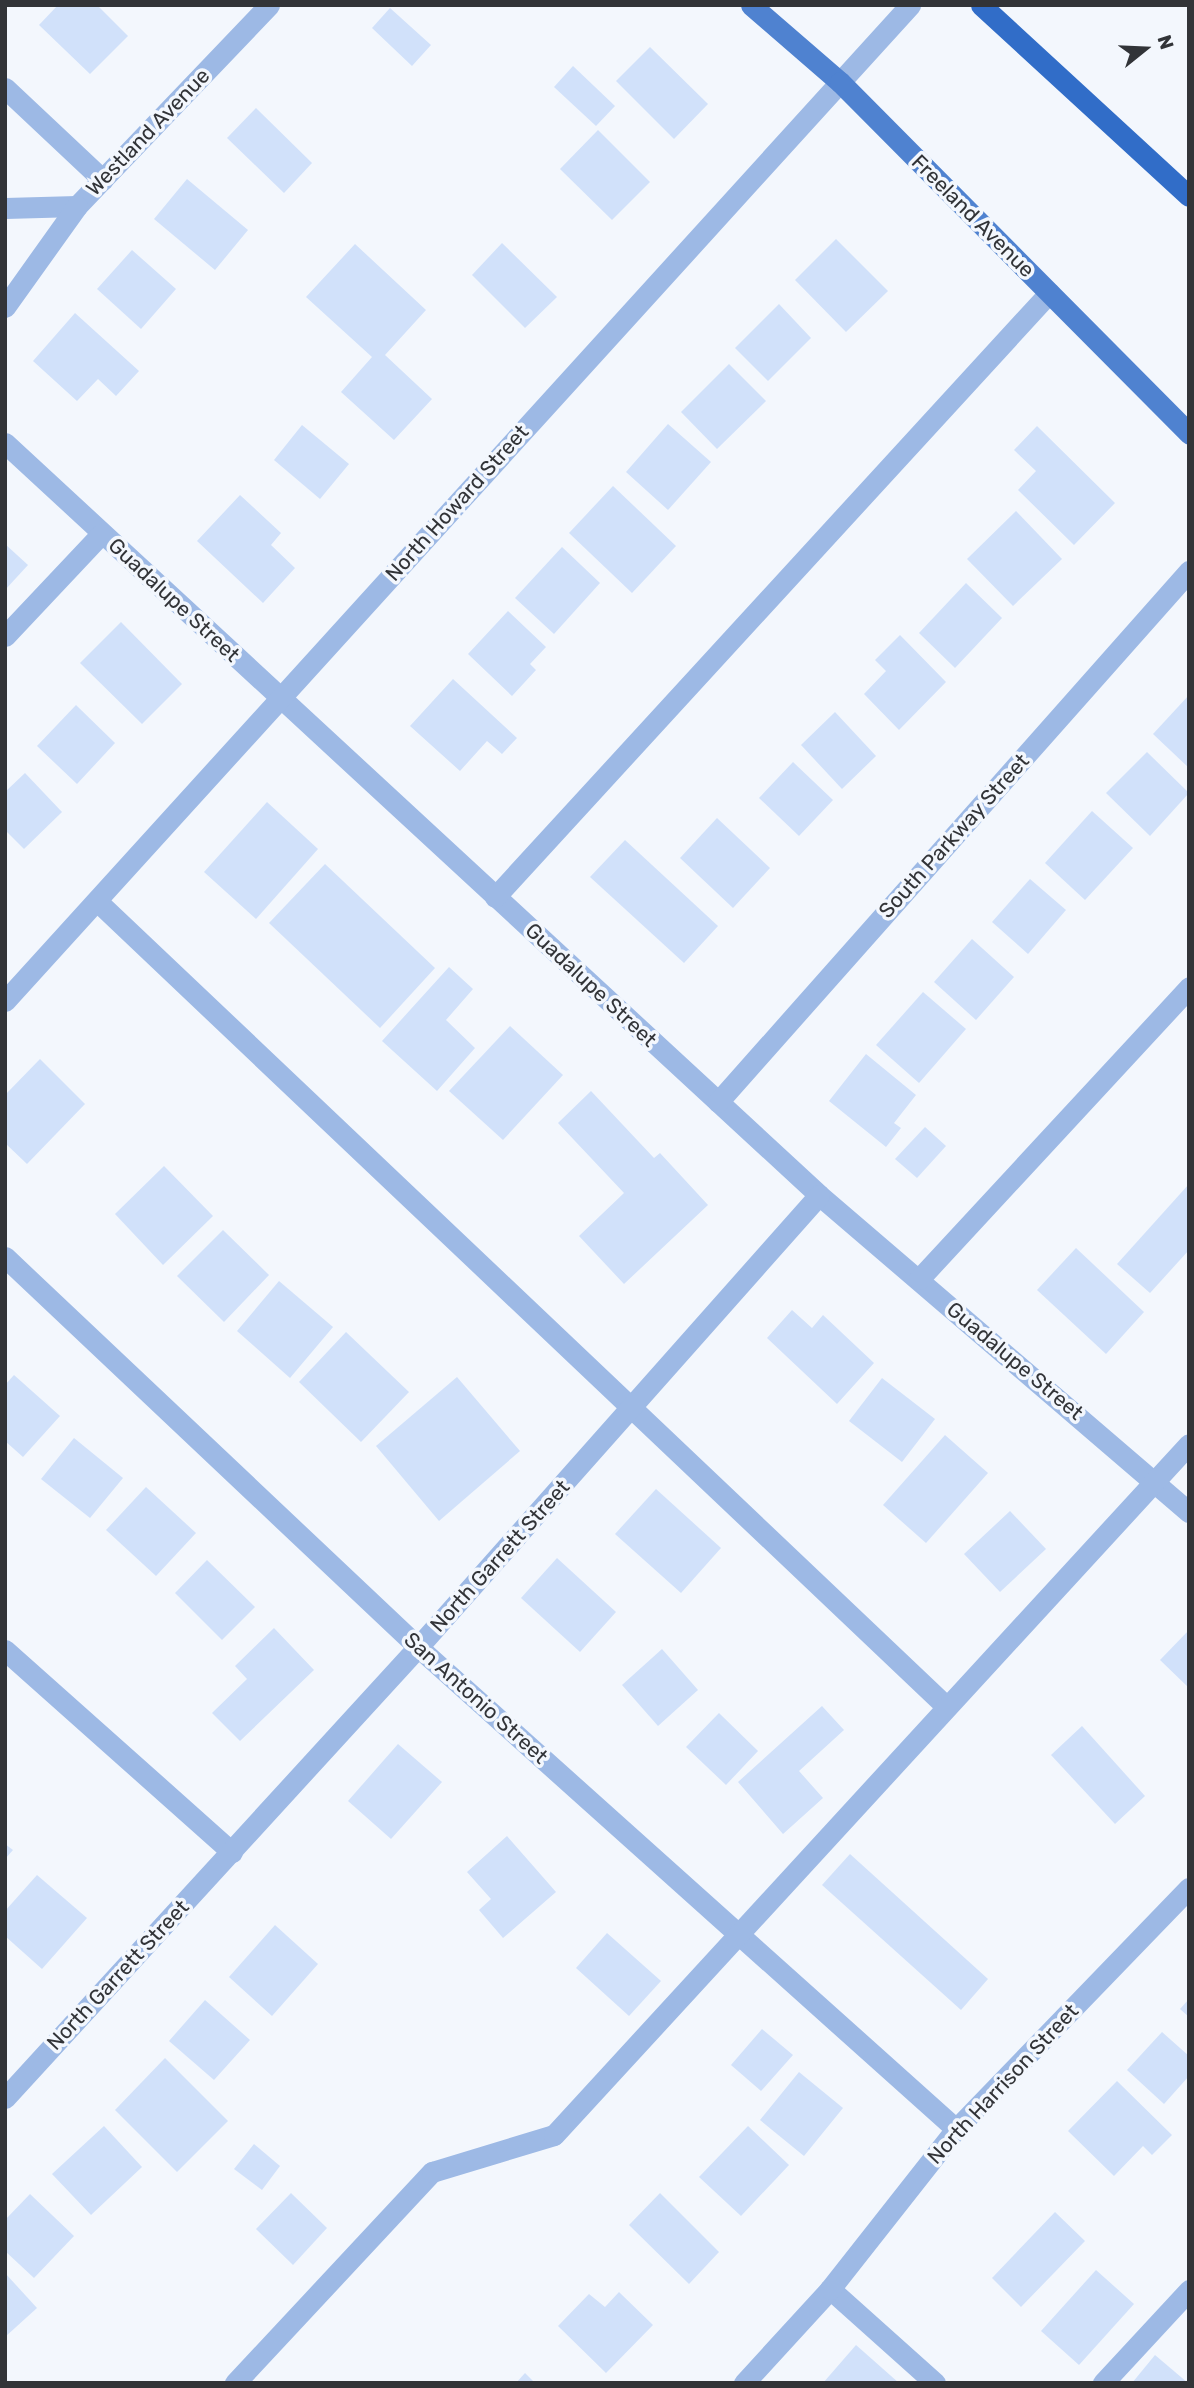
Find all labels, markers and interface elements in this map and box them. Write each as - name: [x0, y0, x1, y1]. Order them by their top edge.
- north arrow: [1110, 14, 1180, 84]
- text: N: [1152, 32, 1178, 52]
- street label: Westland Avenue: [81, 63, 215, 201]
- street label: Freeland Avenue: [906, 149, 1040, 283]
- street label: North Howard Street: [380, 420, 534, 586]
- street label: Guadalupe Street: [103, 533, 245, 667]
- street label: South Parkway Street: [873, 748, 1035, 924]
- street label: Guadalupe Street: [520, 918, 662, 1052]
- street label: Guadalupe Street: [942, 1297, 1088, 1425]
- street label: North Garrett Street: [425, 1475, 575, 1637]
- street label: San Antonio Street: [399, 1627, 553, 1769]
- street label: North Garrett Street: [42, 1895, 194, 2055]
- street label: North Harrison Street: [922, 1999, 1084, 2169]

